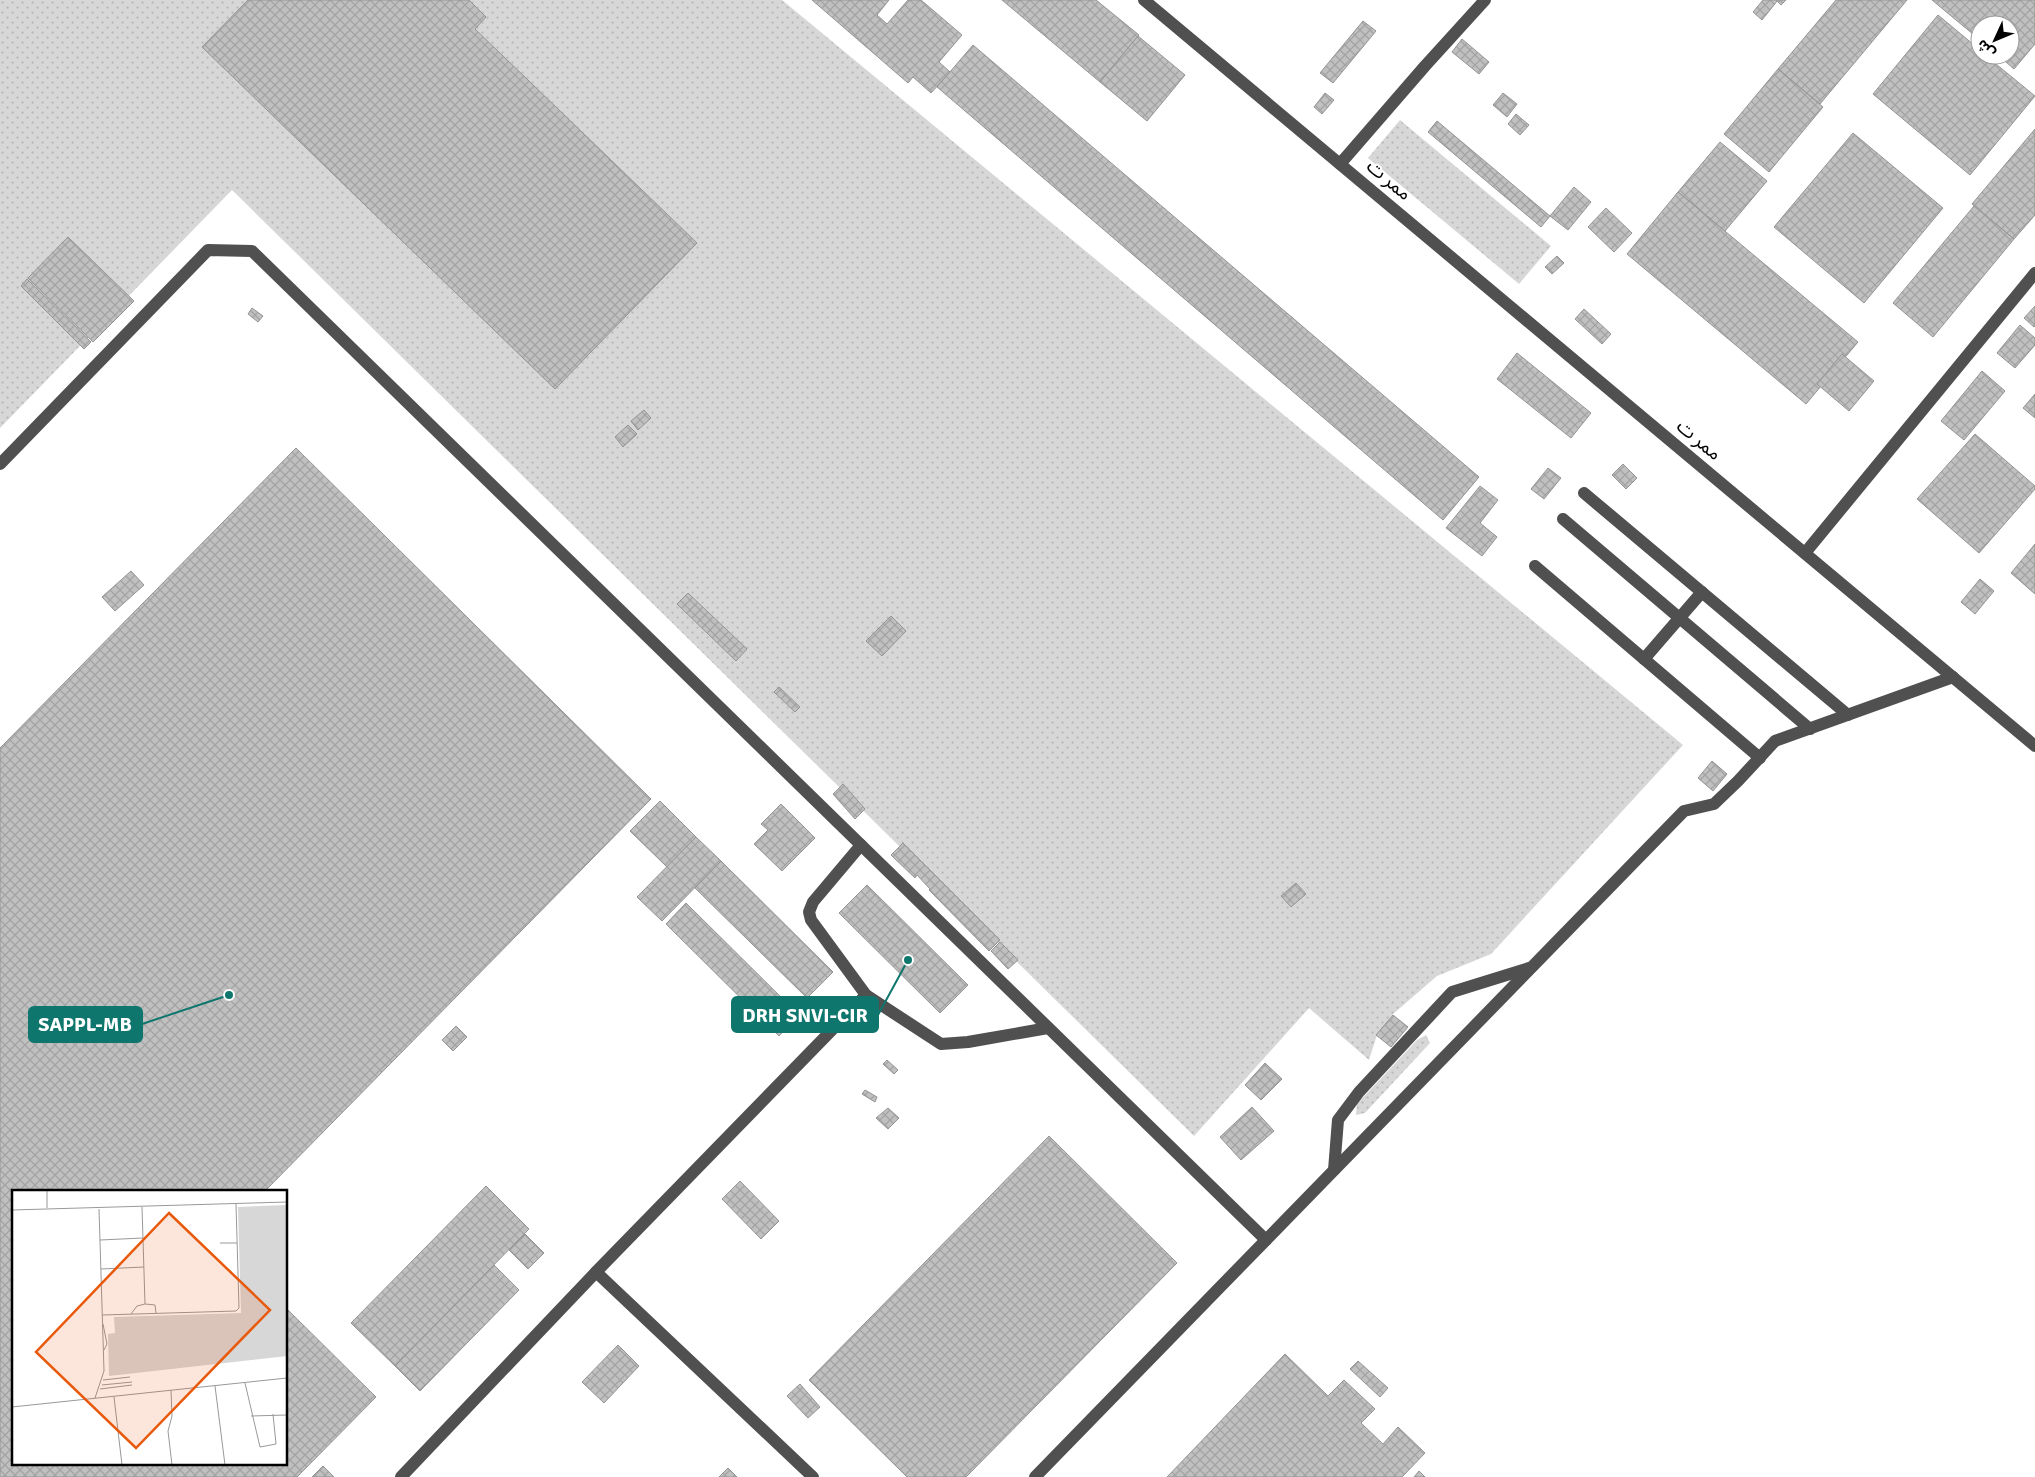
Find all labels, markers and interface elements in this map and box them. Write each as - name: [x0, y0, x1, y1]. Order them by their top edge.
- north arrow: [1970, 15, 2020, 65]
- text: ش: [1973, 36, 1999, 61]
- street label: ممر ت: [1362, 154, 1416, 206]
- street label: ممر ت: [1672, 414, 1726, 466]
- callout: DRH SNVI-CIR: [732, 997, 878, 1032]
- text: DRH SNVI-CIR: [742, 1003, 868, 1028]
- callout: SAPPL-MB: [29, 1007, 142, 1042]
- text: SAPPL-MB: [38, 1012, 132, 1037]
- inset map: [12, 1190, 288, 1464]

